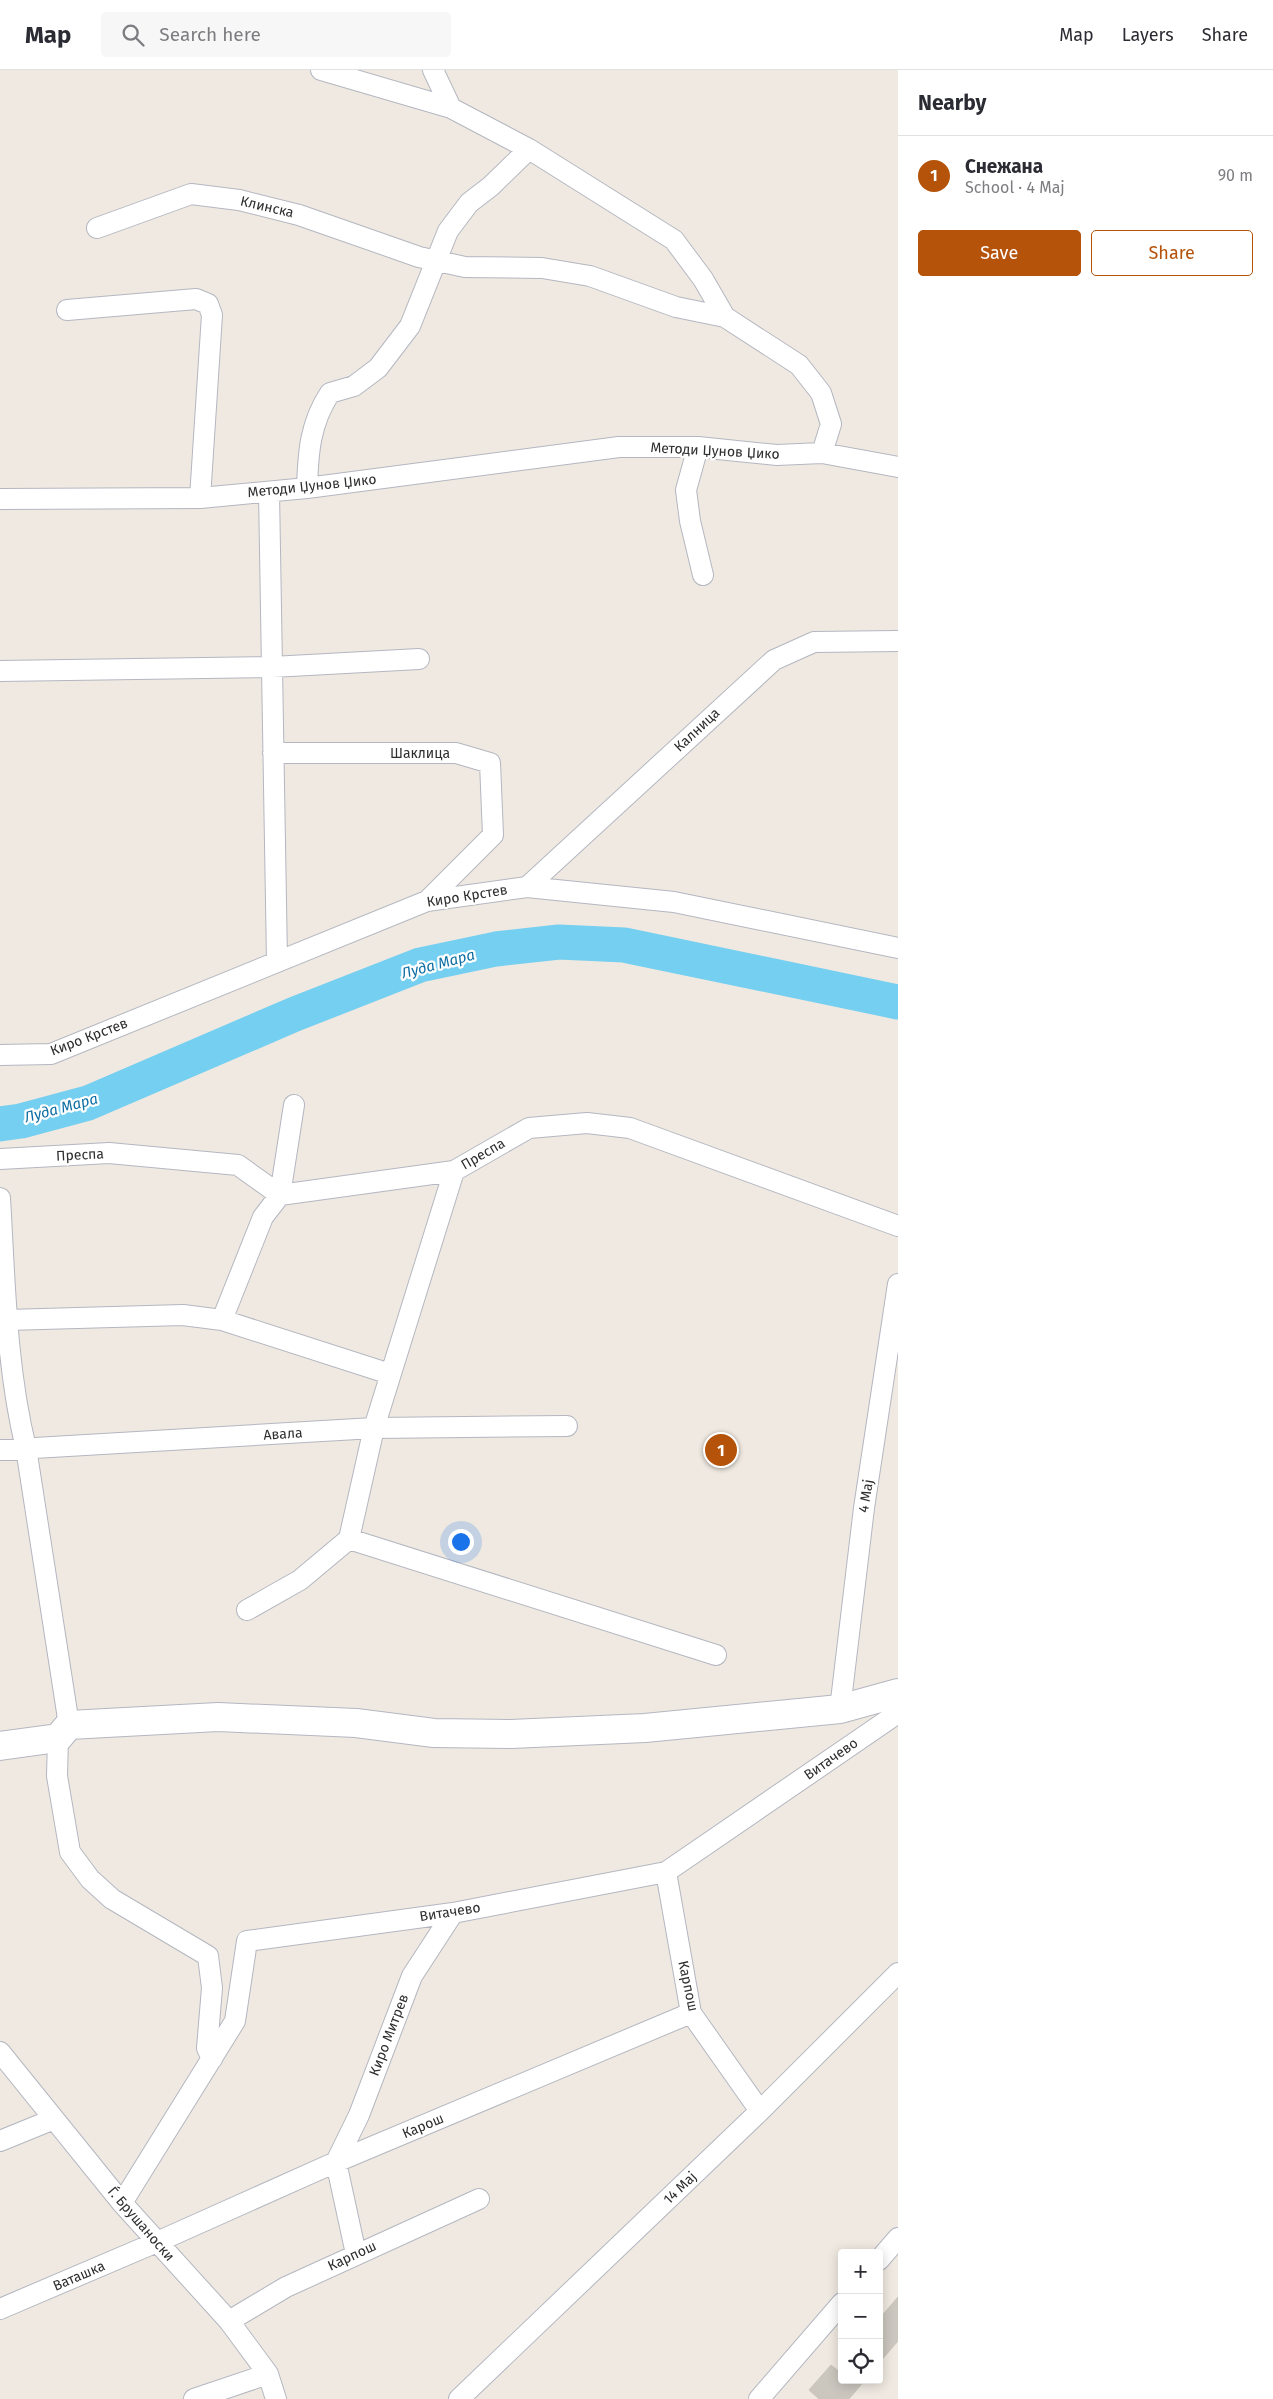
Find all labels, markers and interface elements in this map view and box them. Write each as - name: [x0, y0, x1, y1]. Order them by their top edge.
- search box: [101, 12, 451, 57]
- text: Map: [25, 21, 71, 49]
- icon: search: [119, 21, 147, 49]
- text: Search here: [159, 23, 261, 46]
- text: Map: [1059, 24, 1094, 46]
- text: Layers: [1122, 24, 1174, 46]
- text: Share: [1202, 24, 1248, 46]
- text: Nearby: [918, 90, 986, 116]
- text: Снежана: [965, 155, 1043, 178]
- text: 1: [930, 166, 938, 185]
- text: 90 m: [1218, 166, 1253, 185]
- text: School · 4 Мај: [965, 178, 1065, 197]
- street label: Клинска: [239, 193, 295, 221]
- button: Save: [918, 230, 1081, 276]
- button: Share: [1091, 230, 1253, 276]
- street label: Методи Џунов Џико: [650, 439, 780, 463]
- street label: Методи Џунов Џико: [247, 471, 377, 501]
- street label: Калница: [671, 705, 723, 755]
- street label: Шаклица: [390, 745, 450, 762]
- street label: Киро Крстев: [425, 881, 509, 911]
- water label: Луда Мара: [398, 946, 477, 983]
- street label: Киро Крстев: [48, 1014, 130, 1060]
- water label: Луда Мара: [21, 1090, 100, 1127]
- street label: Преспа: [458, 1135, 508, 1173]
- street label: Преспа: [56, 1145, 104, 1165]
- street label: Авала: [263, 1424, 303, 1444]
- pin: 1: [705, 1431, 737, 1469]
- street label: 4 Мај: [855, 1478, 877, 1514]
- your location: [448, 1529, 474, 1555]
- street label: Витачево: [801, 1734, 861, 1784]
- street label: Витачево: [418, 1899, 482, 1925]
- street label: Карпош: [674, 1959, 702, 2013]
- street label: Киро Митрев: [366, 1992, 412, 2078]
- street label: Карош: [400, 2110, 446, 2142]
- street label: 14 Мај: [660, 2168, 700, 2208]
- street label: Ѓ. Брушаноски: [104, 2183, 179, 2265]
- street label: Карпош: [325, 2237, 379, 2275]
- map controls: [838, 2249, 883, 2384]
- button: +: [838, 2249, 883, 2294]
- street label: Ваташка: [50, 2257, 108, 2295]
- button: −: [838, 2294, 883, 2339]
- button: locate: [838, 2339, 883, 2384]

